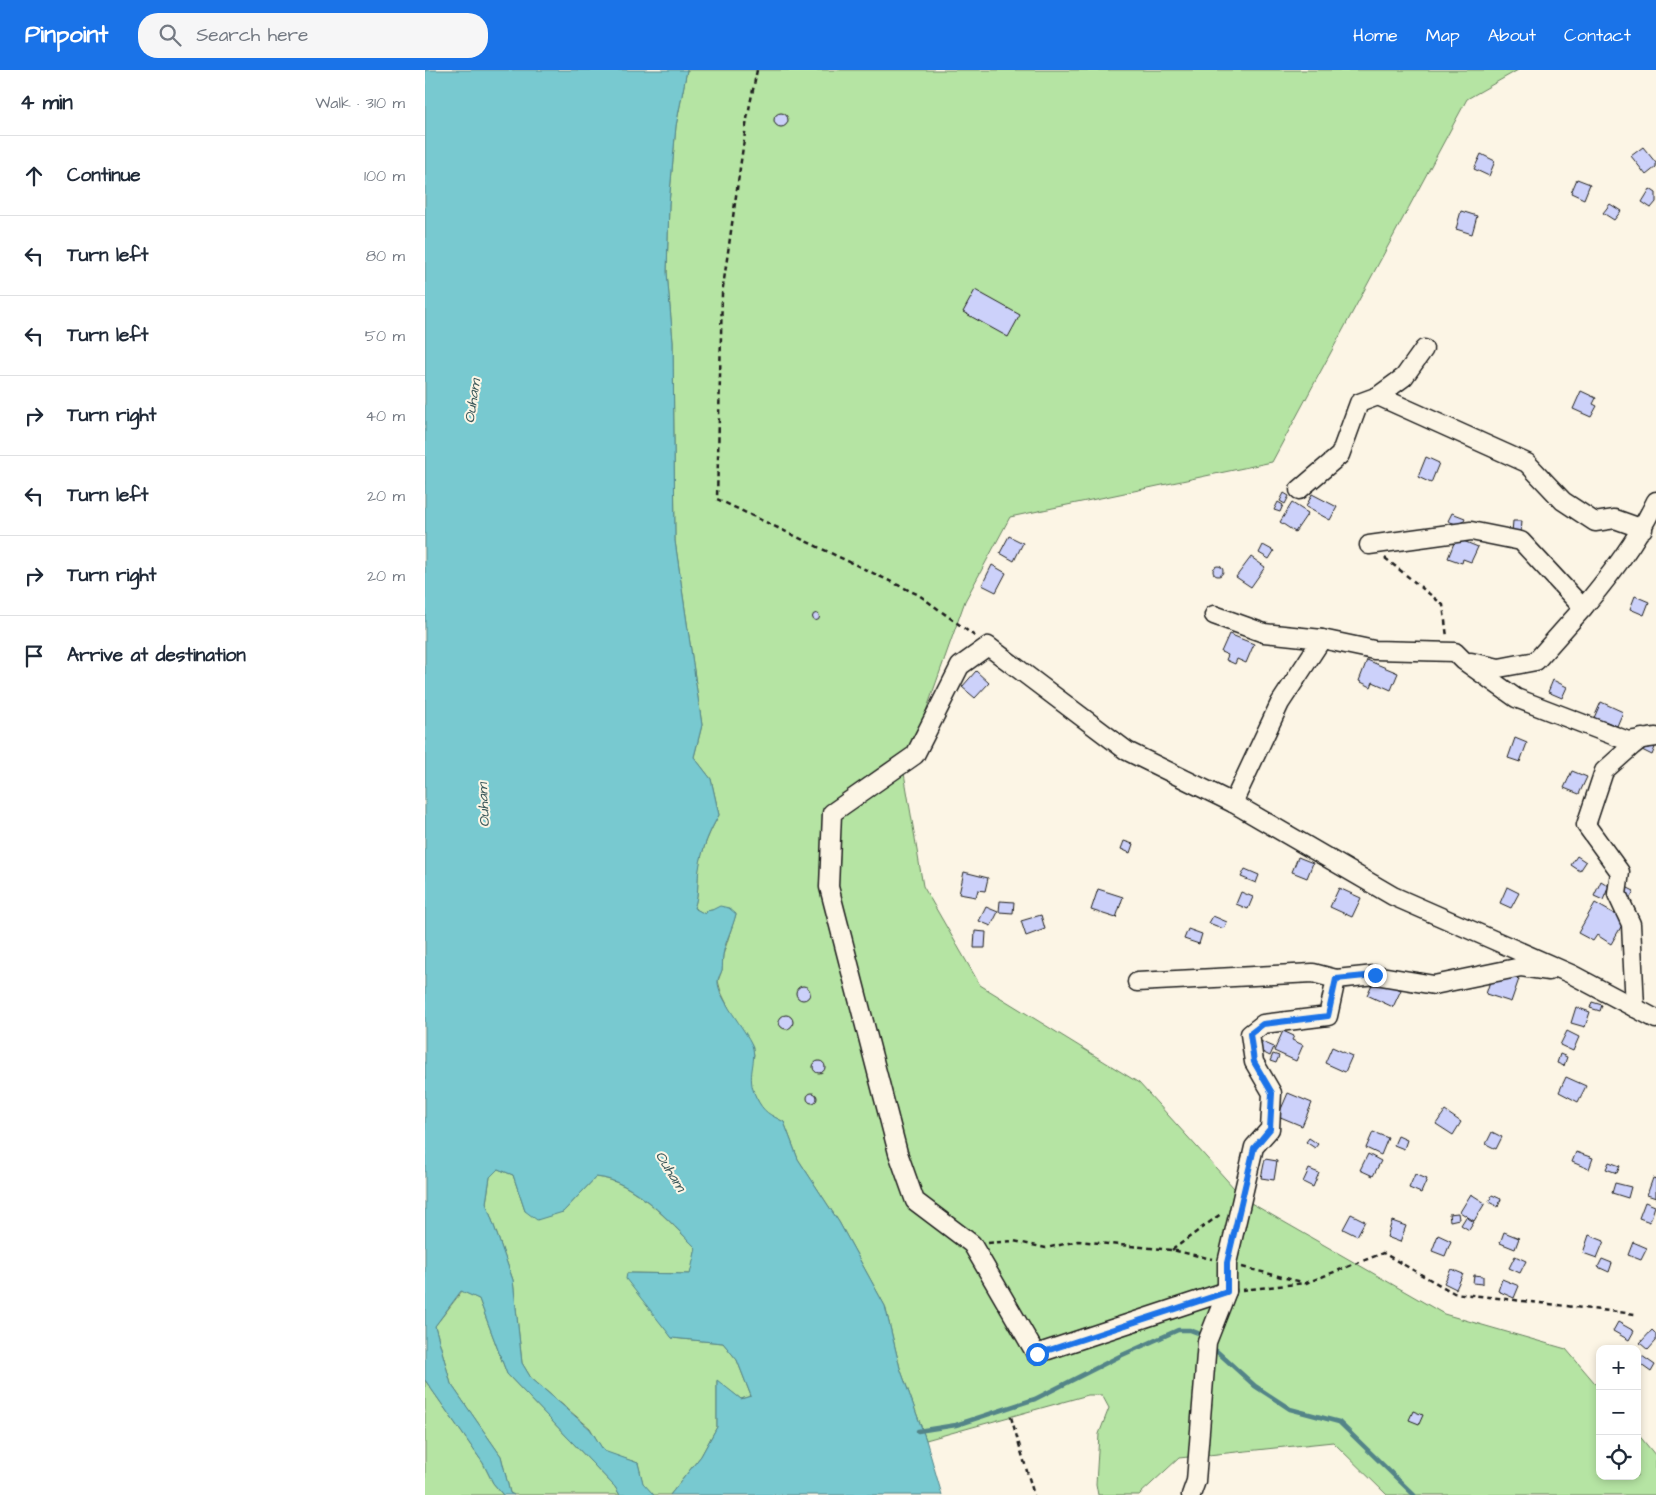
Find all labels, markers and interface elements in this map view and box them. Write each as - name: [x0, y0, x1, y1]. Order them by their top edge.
- search box: [138, 13, 488, 58]
- text: Pinpoint: [25, 18, 108, 52]
- icon: search: [156, 21, 184, 49]
- text: Search here: [196, 22, 308, 49]
- text: Home: [1353, 23, 1398, 48]
- text: Map: [1426, 23, 1460, 48]
- text: About: [1488, 23, 1536, 48]
- text: Contact: [1564, 23, 1631, 48]
- text: 4 min: [20, 88, 73, 117]
- text: Walk · 310 m: [315, 92, 405, 114]
- icon: ahead: [20, 162, 48, 190]
- text: Continue: [67, 162, 141, 189]
- text: 100 m: [364, 165, 405, 187]
- icon: left: [20, 242, 48, 270]
- text: Turn left: [67, 242, 148, 269]
- text: 80 m: [366, 245, 405, 267]
- icon: left: [20, 322, 48, 350]
- text: Turn left: [67, 322, 148, 349]
- text: 50 m: [365, 325, 405, 347]
- water label: Ouham: [459, 376, 486, 425]
- icon: right: [20, 402, 48, 430]
- text: Turn right: [67, 402, 156, 429]
- text: 40 m: [365, 405, 405, 427]
- icon: left: [20, 482, 48, 510]
- text: Turn left: [67, 482, 148, 509]
- text: 20 m: [367, 485, 405, 507]
- icon: right: [20, 562, 48, 590]
- text: Turn right: [67, 562, 156, 589]
- text: 20 m: [367, 565, 405, 587]
- icon: arrive: [20, 642, 48, 670]
- text: Arrive at destination: [67, 642, 246, 669]
- water label: Ouham: [472, 781, 495, 828]
- route end: [1364, 964, 1387, 987]
- water label: Ouham: [650, 1147, 692, 1197]
- route start: [1026, 1343, 1049, 1366]
- map controls: [1596, 1345, 1641, 1480]
- button: +: [1596, 1345, 1641, 1390]
- button: −: [1596, 1390, 1641, 1435]
- button: locate: [1596, 1435, 1641, 1480]

